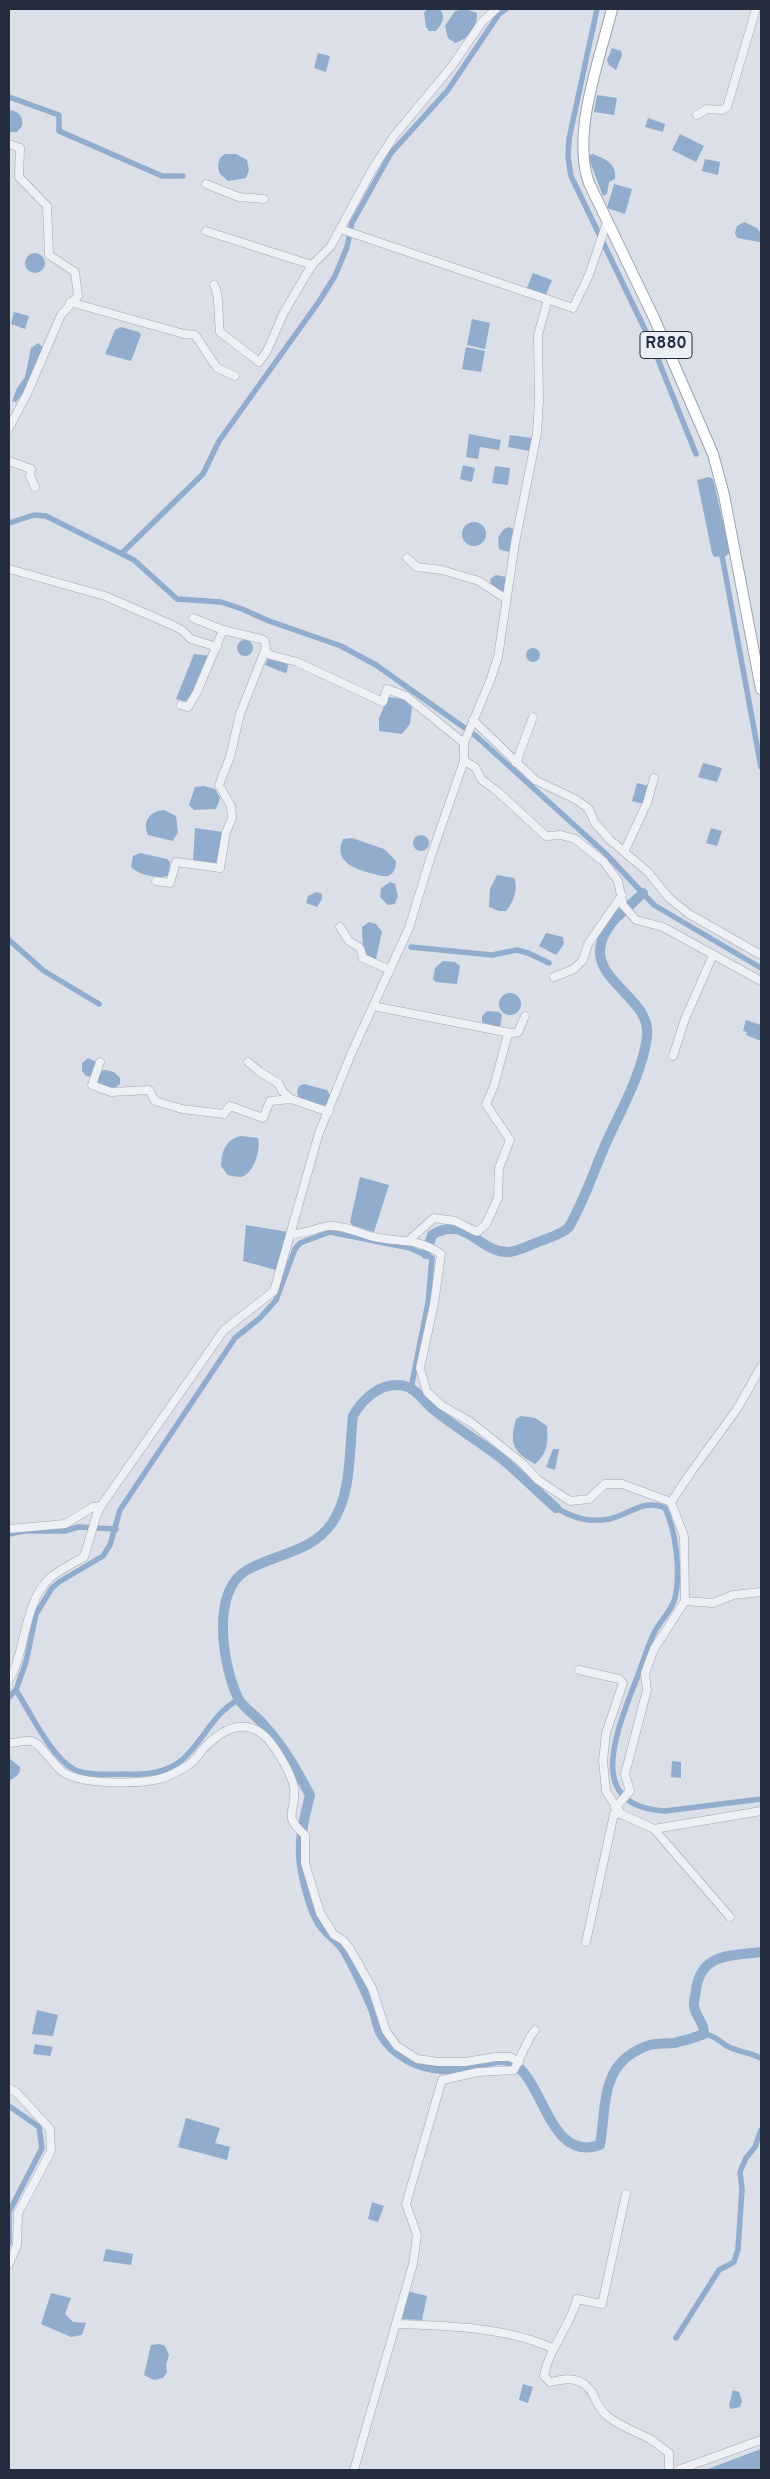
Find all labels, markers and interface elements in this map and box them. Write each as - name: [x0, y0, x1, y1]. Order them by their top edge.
- road number: R880: [640, 332, 692, 358]

